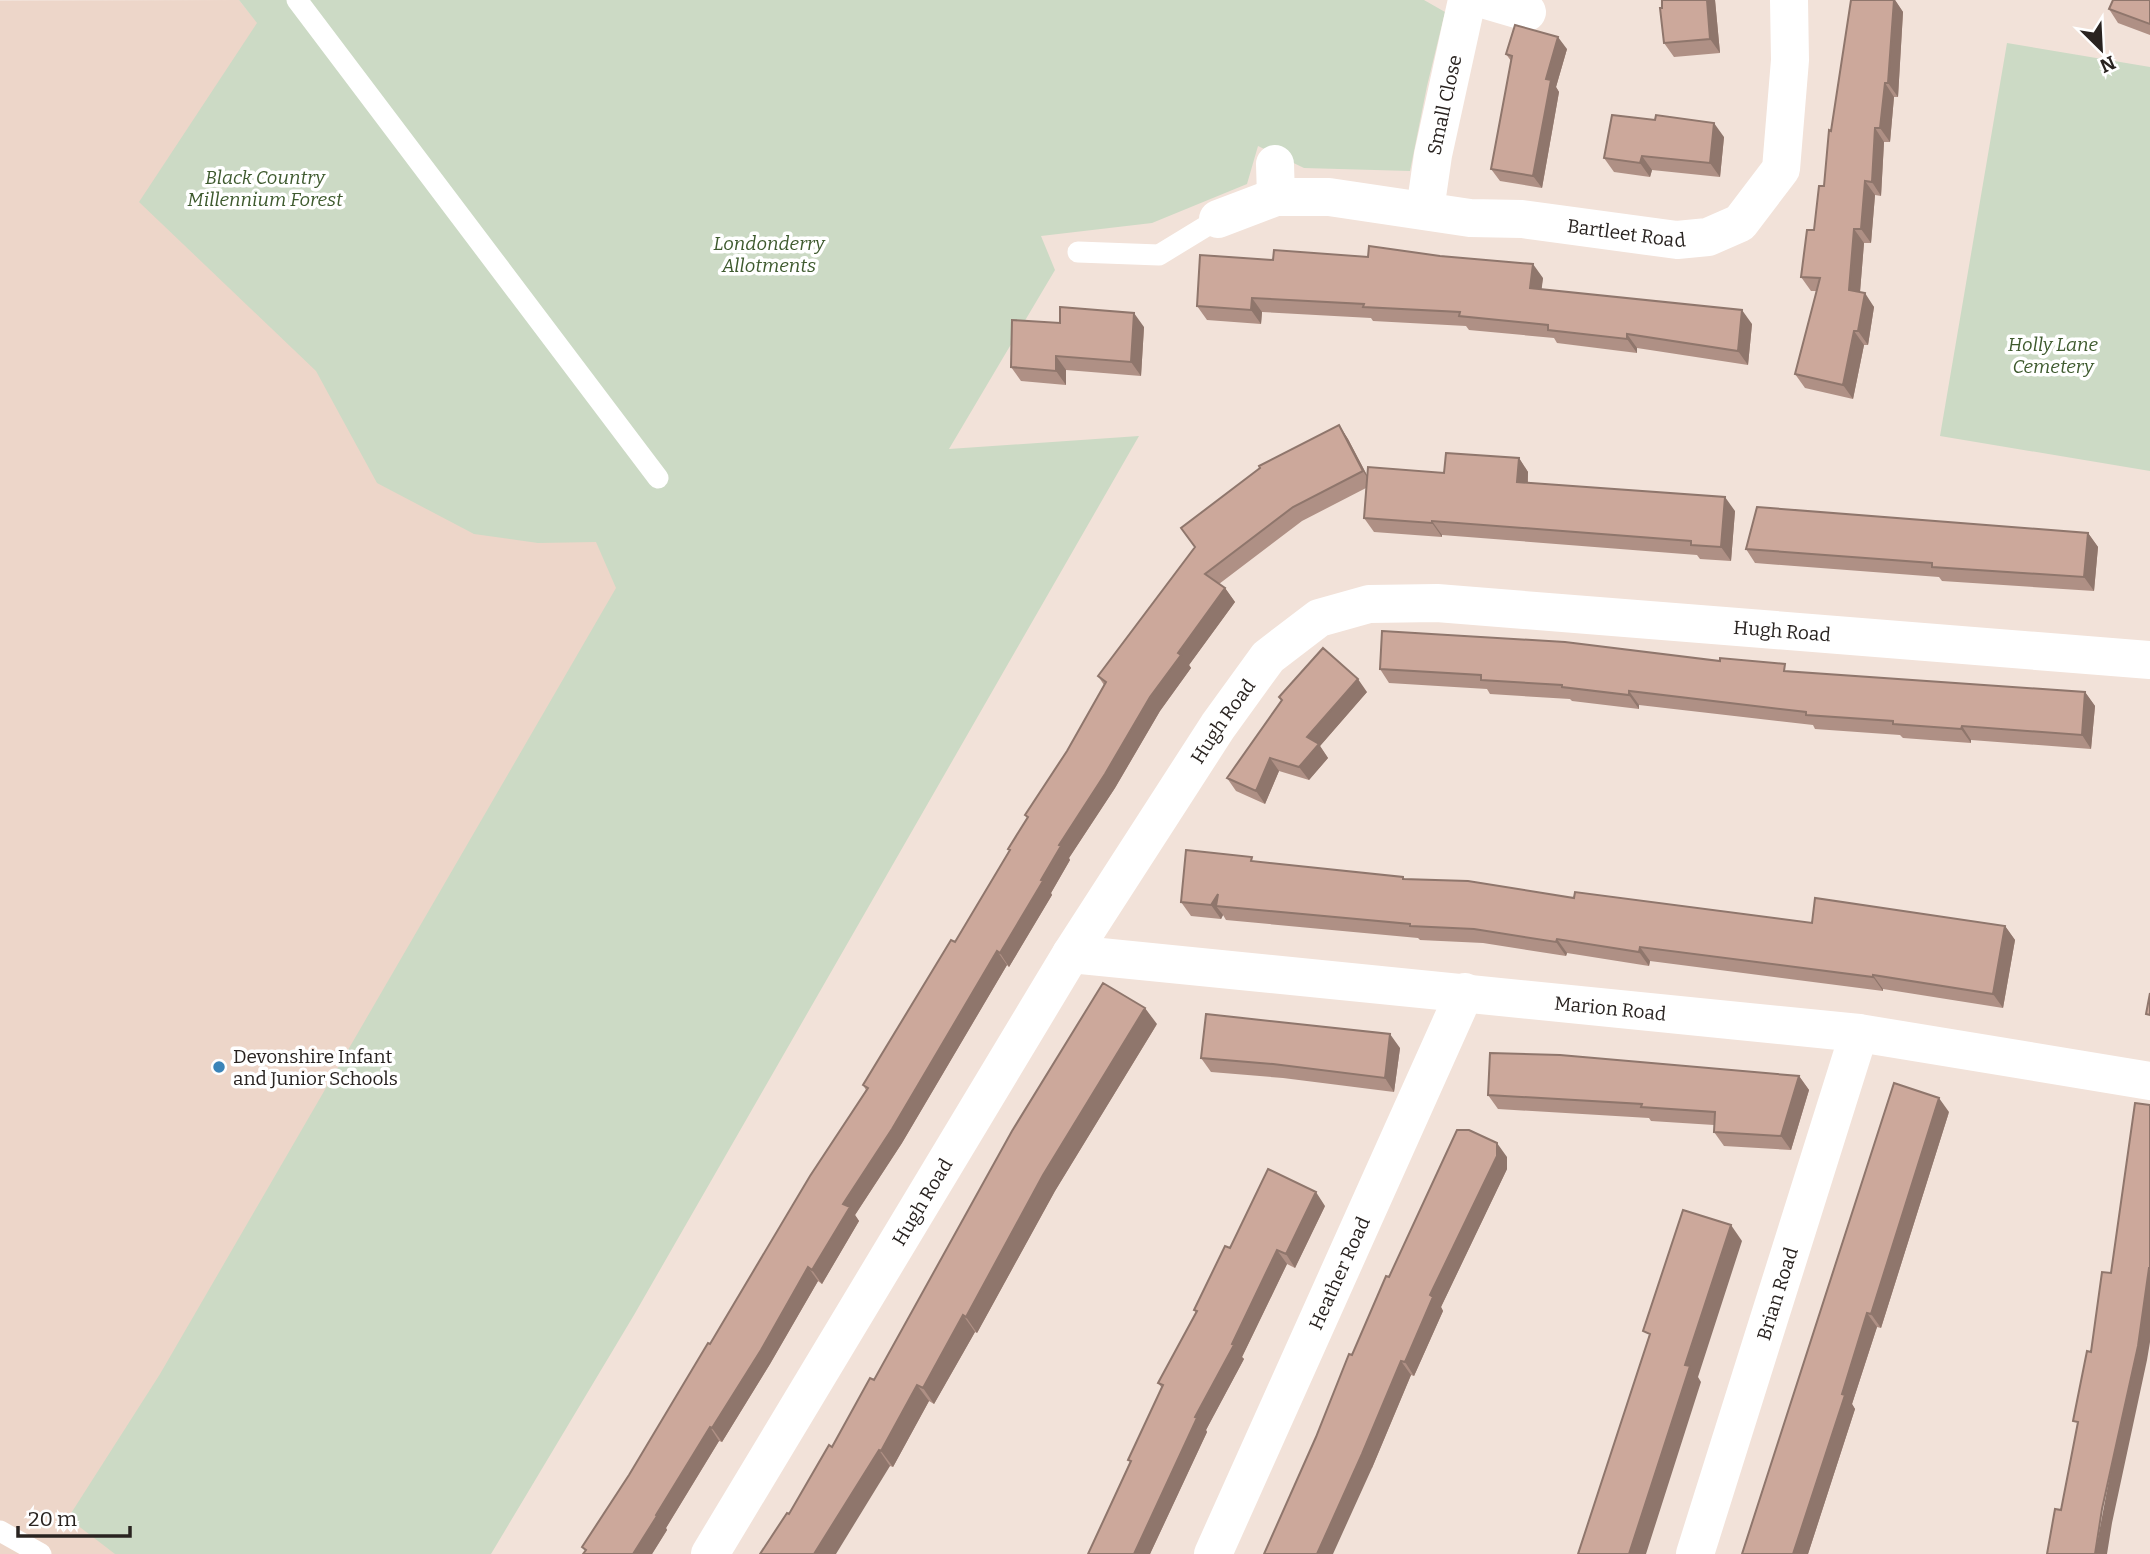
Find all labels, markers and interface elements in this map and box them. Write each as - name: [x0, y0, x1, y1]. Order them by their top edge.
- north arrow: [2066, 14, 2136, 84]
- text: N: [2096, 51, 2119, 78]
- street label: Small Close: [1422, 53, 1466, 157]
- park label: Black Country Millennium Forest: [187, 166, 343, 211]
- street label: Bartleet Road: [1566, 214, 1687, 252]
- park label: Londonderry Allotments: [713, 232, 826, 277]
- park label: Holly Lane Cemetery: [2008, 333, 2099, 378]
- street label: Hugh Road: [1732, 615, 1832, 646]
- street label: Hugh Road: [1185, 674, 1260, 768]
- street label: Marion Road: [1553, 991, 1667, 1025]
- place label: Devonshire Infant and Junior Schools: [233, 1045, 398, 1090]
- marker: Devonshire Infant and Junior Schools: [211, 1059, 227, 1075]
- street label: Hugh Road: [887, 1154, 957, 1250]
- street label: Heather Road: [1304, 1213, 1374, 1333]
- street label: Brian Road: [1752, 1244, 1802, 1343]
- scale bar: [18, 1494, 130, 1538]
- text: 20 m: [28, 1506, 77, 1532]

